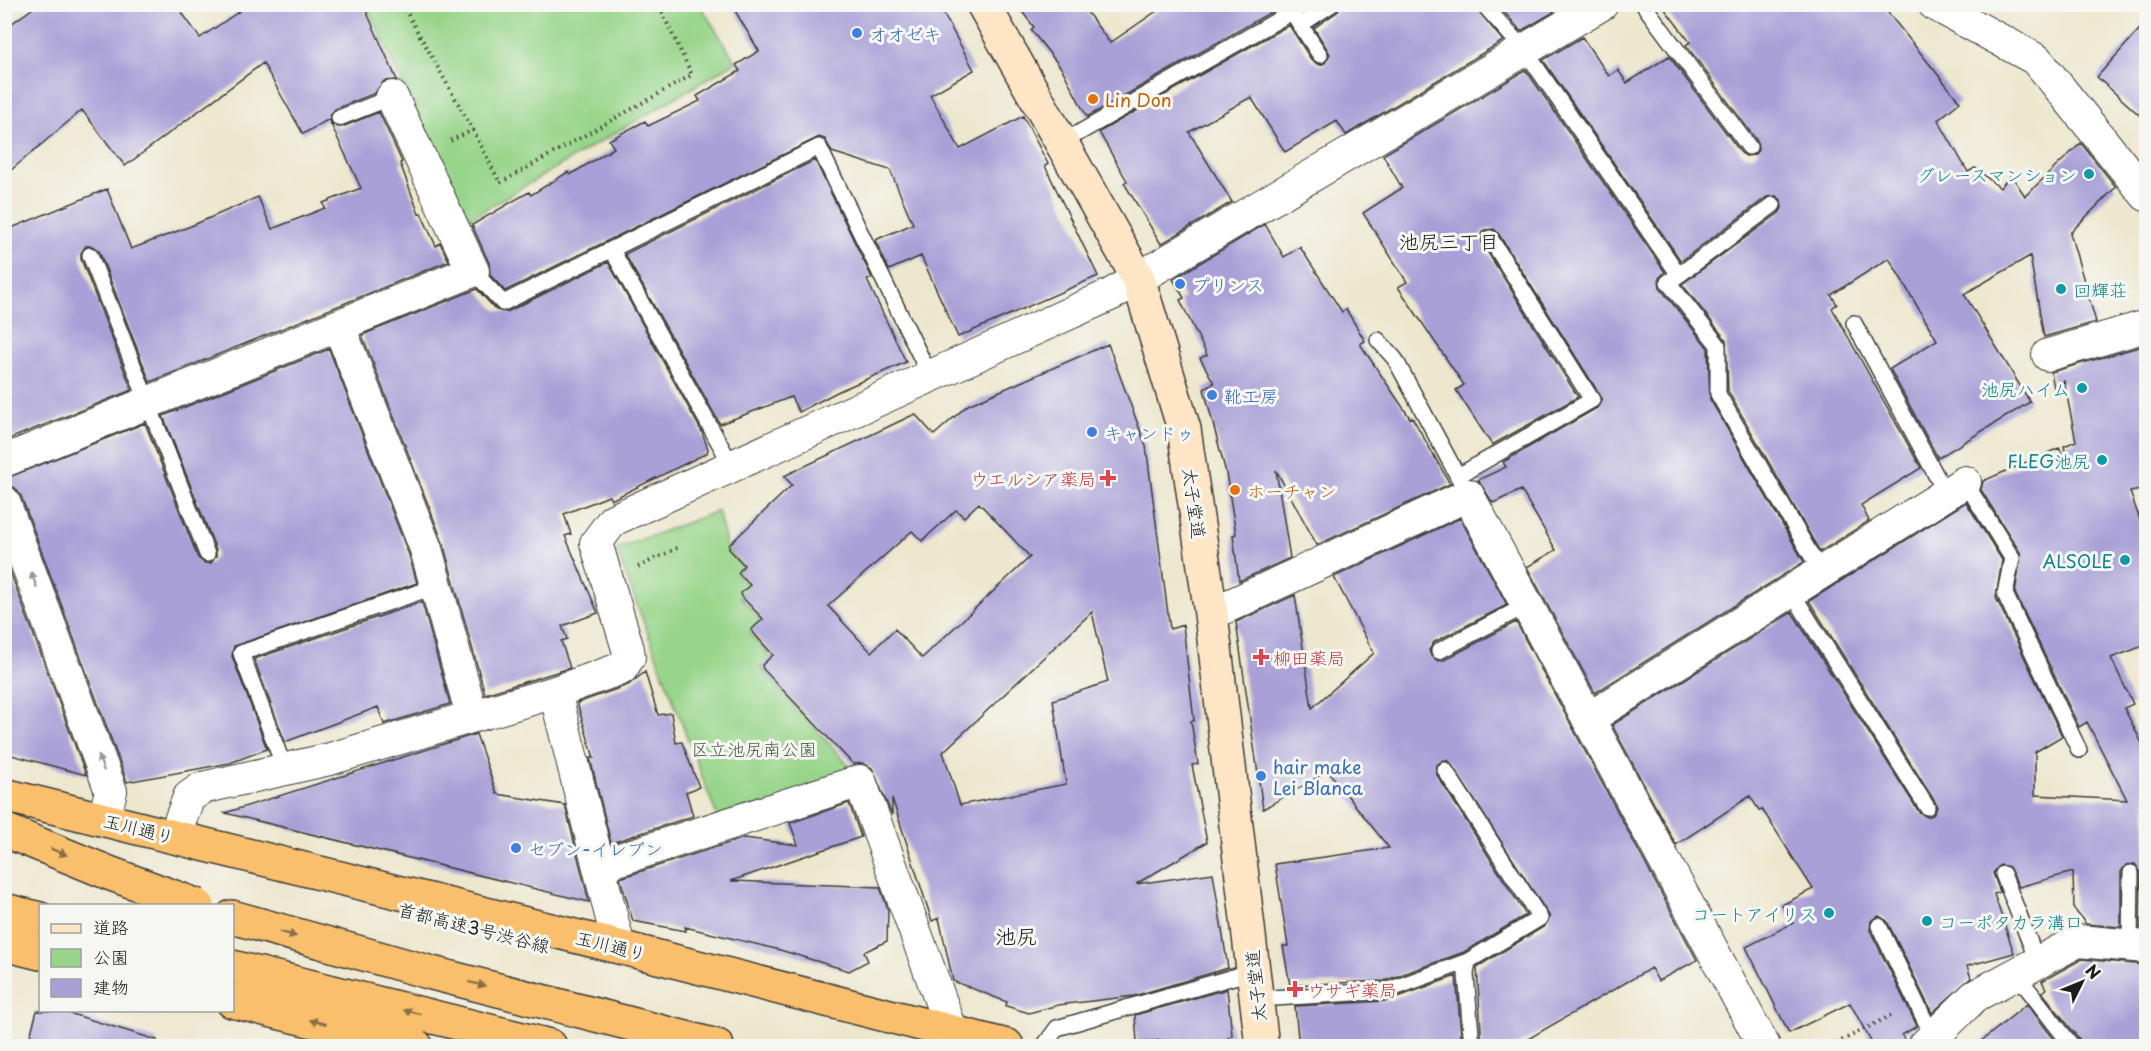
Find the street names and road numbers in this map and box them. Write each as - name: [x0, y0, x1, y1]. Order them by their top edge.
- street label: 太子堂道: [1177, 465, 1213, 541]
- street label: 玉川通り: [101, 806, 177, 850]
- street label: 首都高速3号渋谷線: [395, 895, 553, 959]
- street label: 玉川通り: [573, 923, 649, 967]
- street label: 太子堂道: [1238, 949, 1272, 1023]

